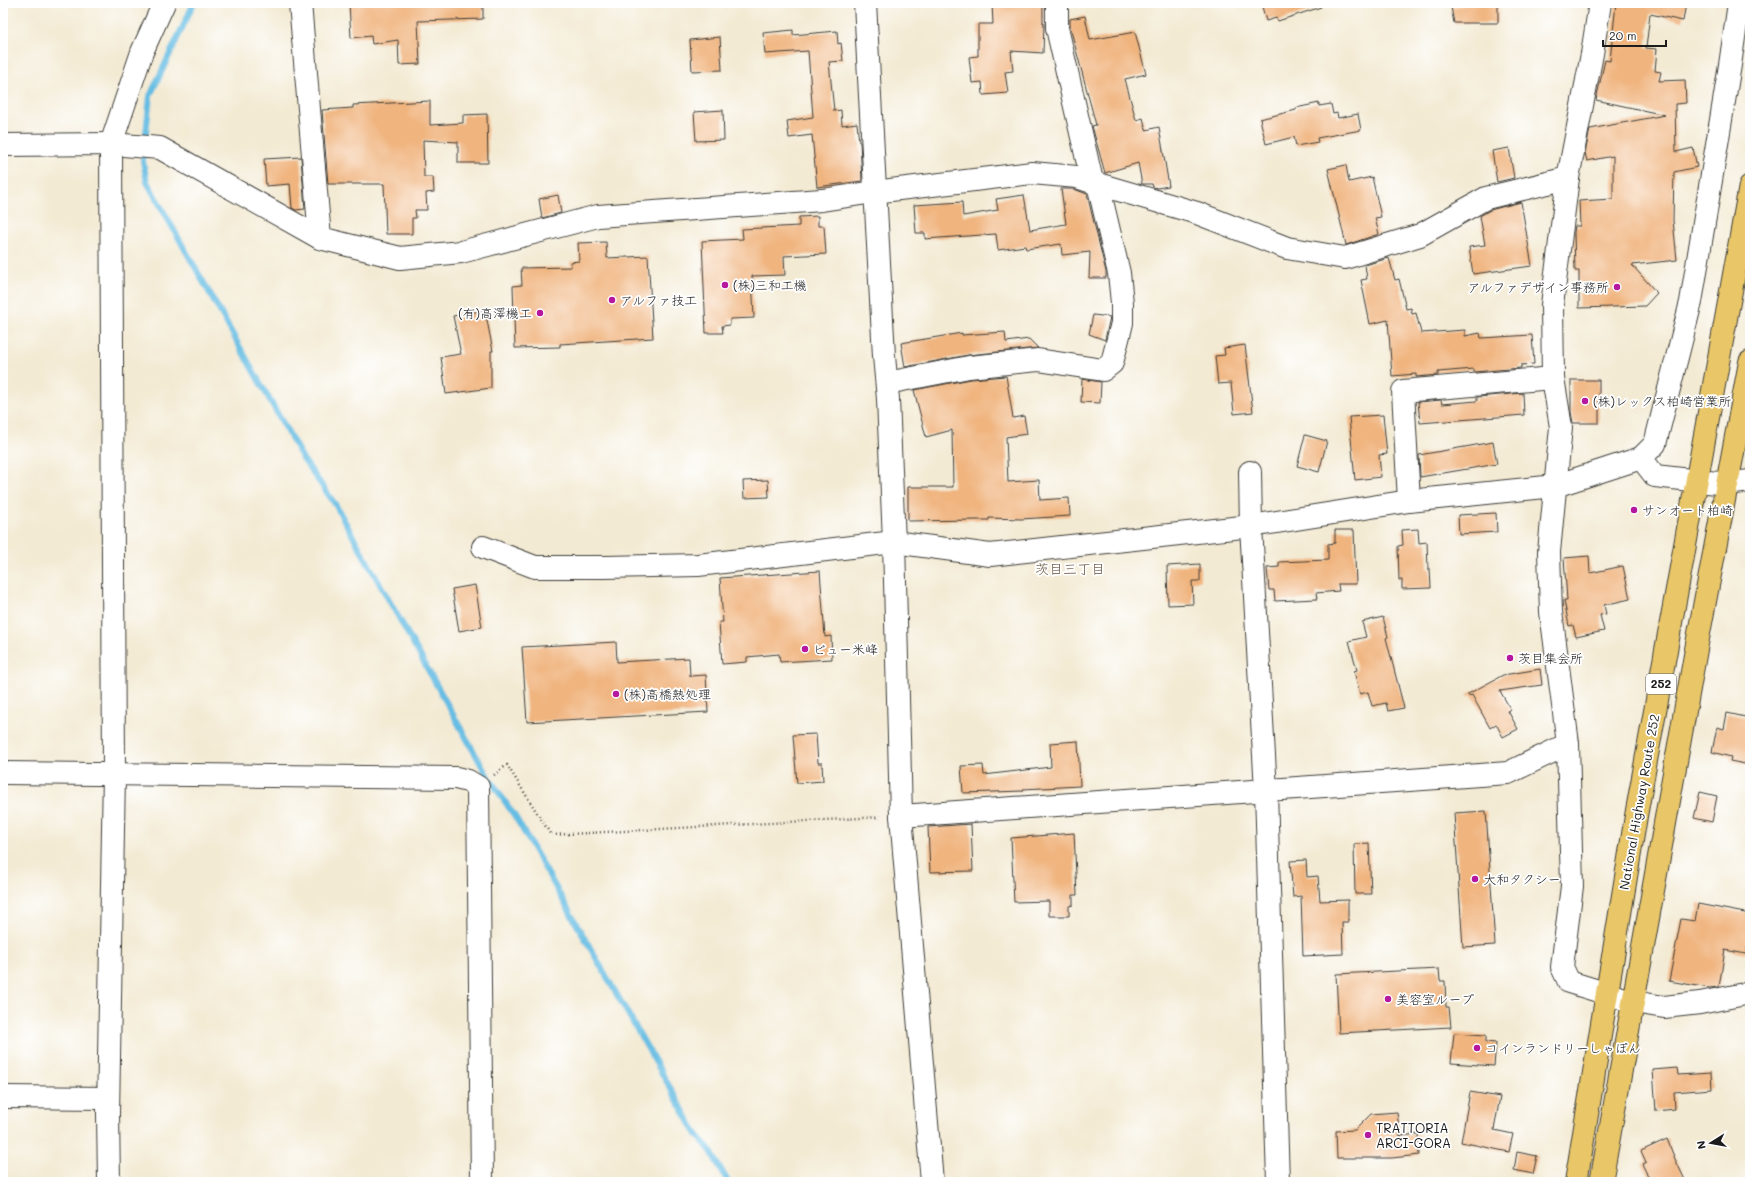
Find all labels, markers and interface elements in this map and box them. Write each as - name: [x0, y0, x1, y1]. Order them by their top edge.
- scale bar: [1603, 22, 1666, 48]
- text: 20 m: [1609, 27, 1637, 43]
- place label: (株)三和工機: [733, 276, 807, 293]
- place label: アルファデザイン事務所: [1468, 278, 1609, 295]
- marker: (株)三和工機: [720, 280, 730, 290]
- marker: アルファデザイン事務所: [1612, 282, 1622, 292]
- place label: アルファ技工: [620, 291, 697, 308]
- marker: アルファ技工: [607, 295, 617, 305]
- place label: (有)高澤機工: [458, 304, 532, 321]
- marker: (有)高澤機工: [535, 308, 545, 318]
- place label: (株)レックス柏崎営業所: [1593, 392, 1732, 409]
- marker: (株)レックス柏崎営業所: [1580, 396, 1590, 406]
- place label: サンオート柏崎: [1642, 501, 1733, 518]
- marker: サンオート柏崎: [1629, 505, 1639, 515]
- district label: 茨目三丁目: [1035, 559, 1105, 578]
- place label: ビュー米峰: [813, 640, 878, 657]
- marker: ビュー米峰: [800, 644, 810, 654]
- place label: 茨目集会所: [1518, 649, 1583, 666]
- marker: 茨目集会所: [1505, 653, 1515, 663]
- road number: 252: [1646, 674, 1676, 694]
- place label: (株)高橋熱処理: [624, 685, 711, 702]
- marker: (株)高橋熱処理: [611, 689, 621, 699]
- street label: National Highway Route 252: [1615, 713, 1662, 891]
- place label: 大和タクシー: [1483, 870, 1561, 887]
- marker: 大和タクシー: [1470, 874, 1480, 884]
- place label: 美容室ループ: [1396, 990, 1474, 1007]
- marker: 美容室ループ: [1383, 994, 1393, 1004]
- place label: コインランドリーしゃぼん: [1485, 1039, 1641, 1056]
- marker: コインランドリーしゃぼん: [1472, 1043, 1482, 1053]
- place label: TRATTORIA ARCI-GORA: [1376, 1119, 1451, 1151]
- north arrow: [1691, 1123, 1731, 1163]
- marker: TRATTORIA ARCI-GORA: [1363, 1130, 1373, 1140]
- text: N: [1693, 1139, 1709, 1151]

